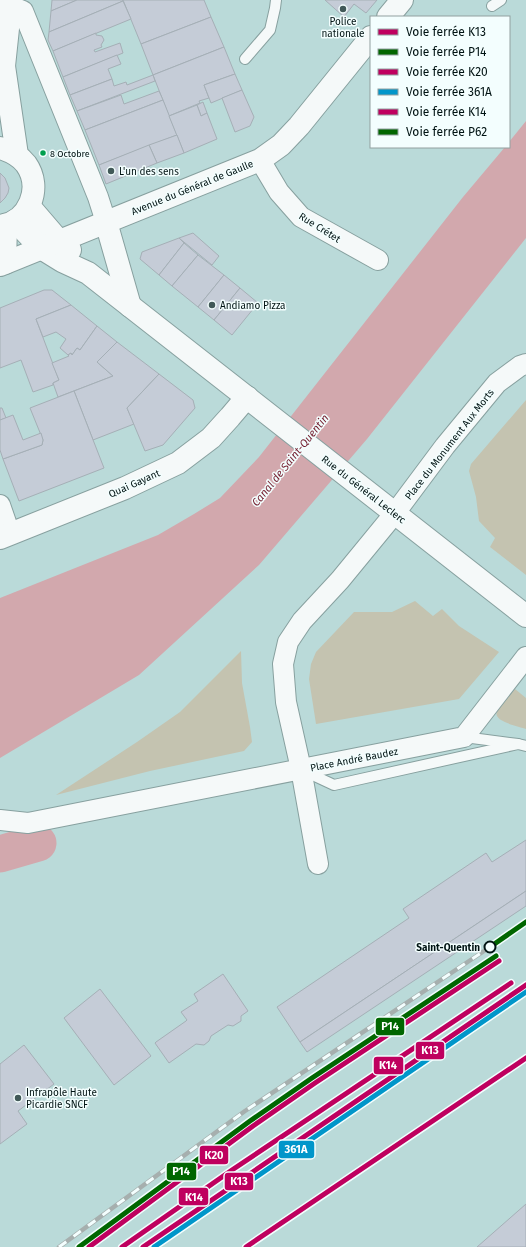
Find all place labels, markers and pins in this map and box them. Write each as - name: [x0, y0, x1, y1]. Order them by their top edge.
- marker: Police nationale: [338, 4, 348, 14]
- place label: Police nationale: [321, 16, 365, 40]
- marker: 8 Octobre: [38, 148, 48, 158]
- place label: 8 Octobre: [50, 149, 90, 159]
- marker: L'un des sens: [106, 166, 116, 176]
- place label: L'un des sens: [119, 166, 179, 178]
- marker: Andiamo Pizza: [207, 300, 217, 310]
- place label: Andiamo Pizza: [220, 300, 286, 312]
- marker: Saint-Quentin: [483, 940, 497, 954]
- place label: Saint-Quentin: [416, 942, 480, 954]
- place label: Infrapôle Haute Picardie SNCF: [26, 1087, 97, 1111]
- marker: Infrapôle Haute Picardie SNCF: [13, 1093, 23, 1103]

